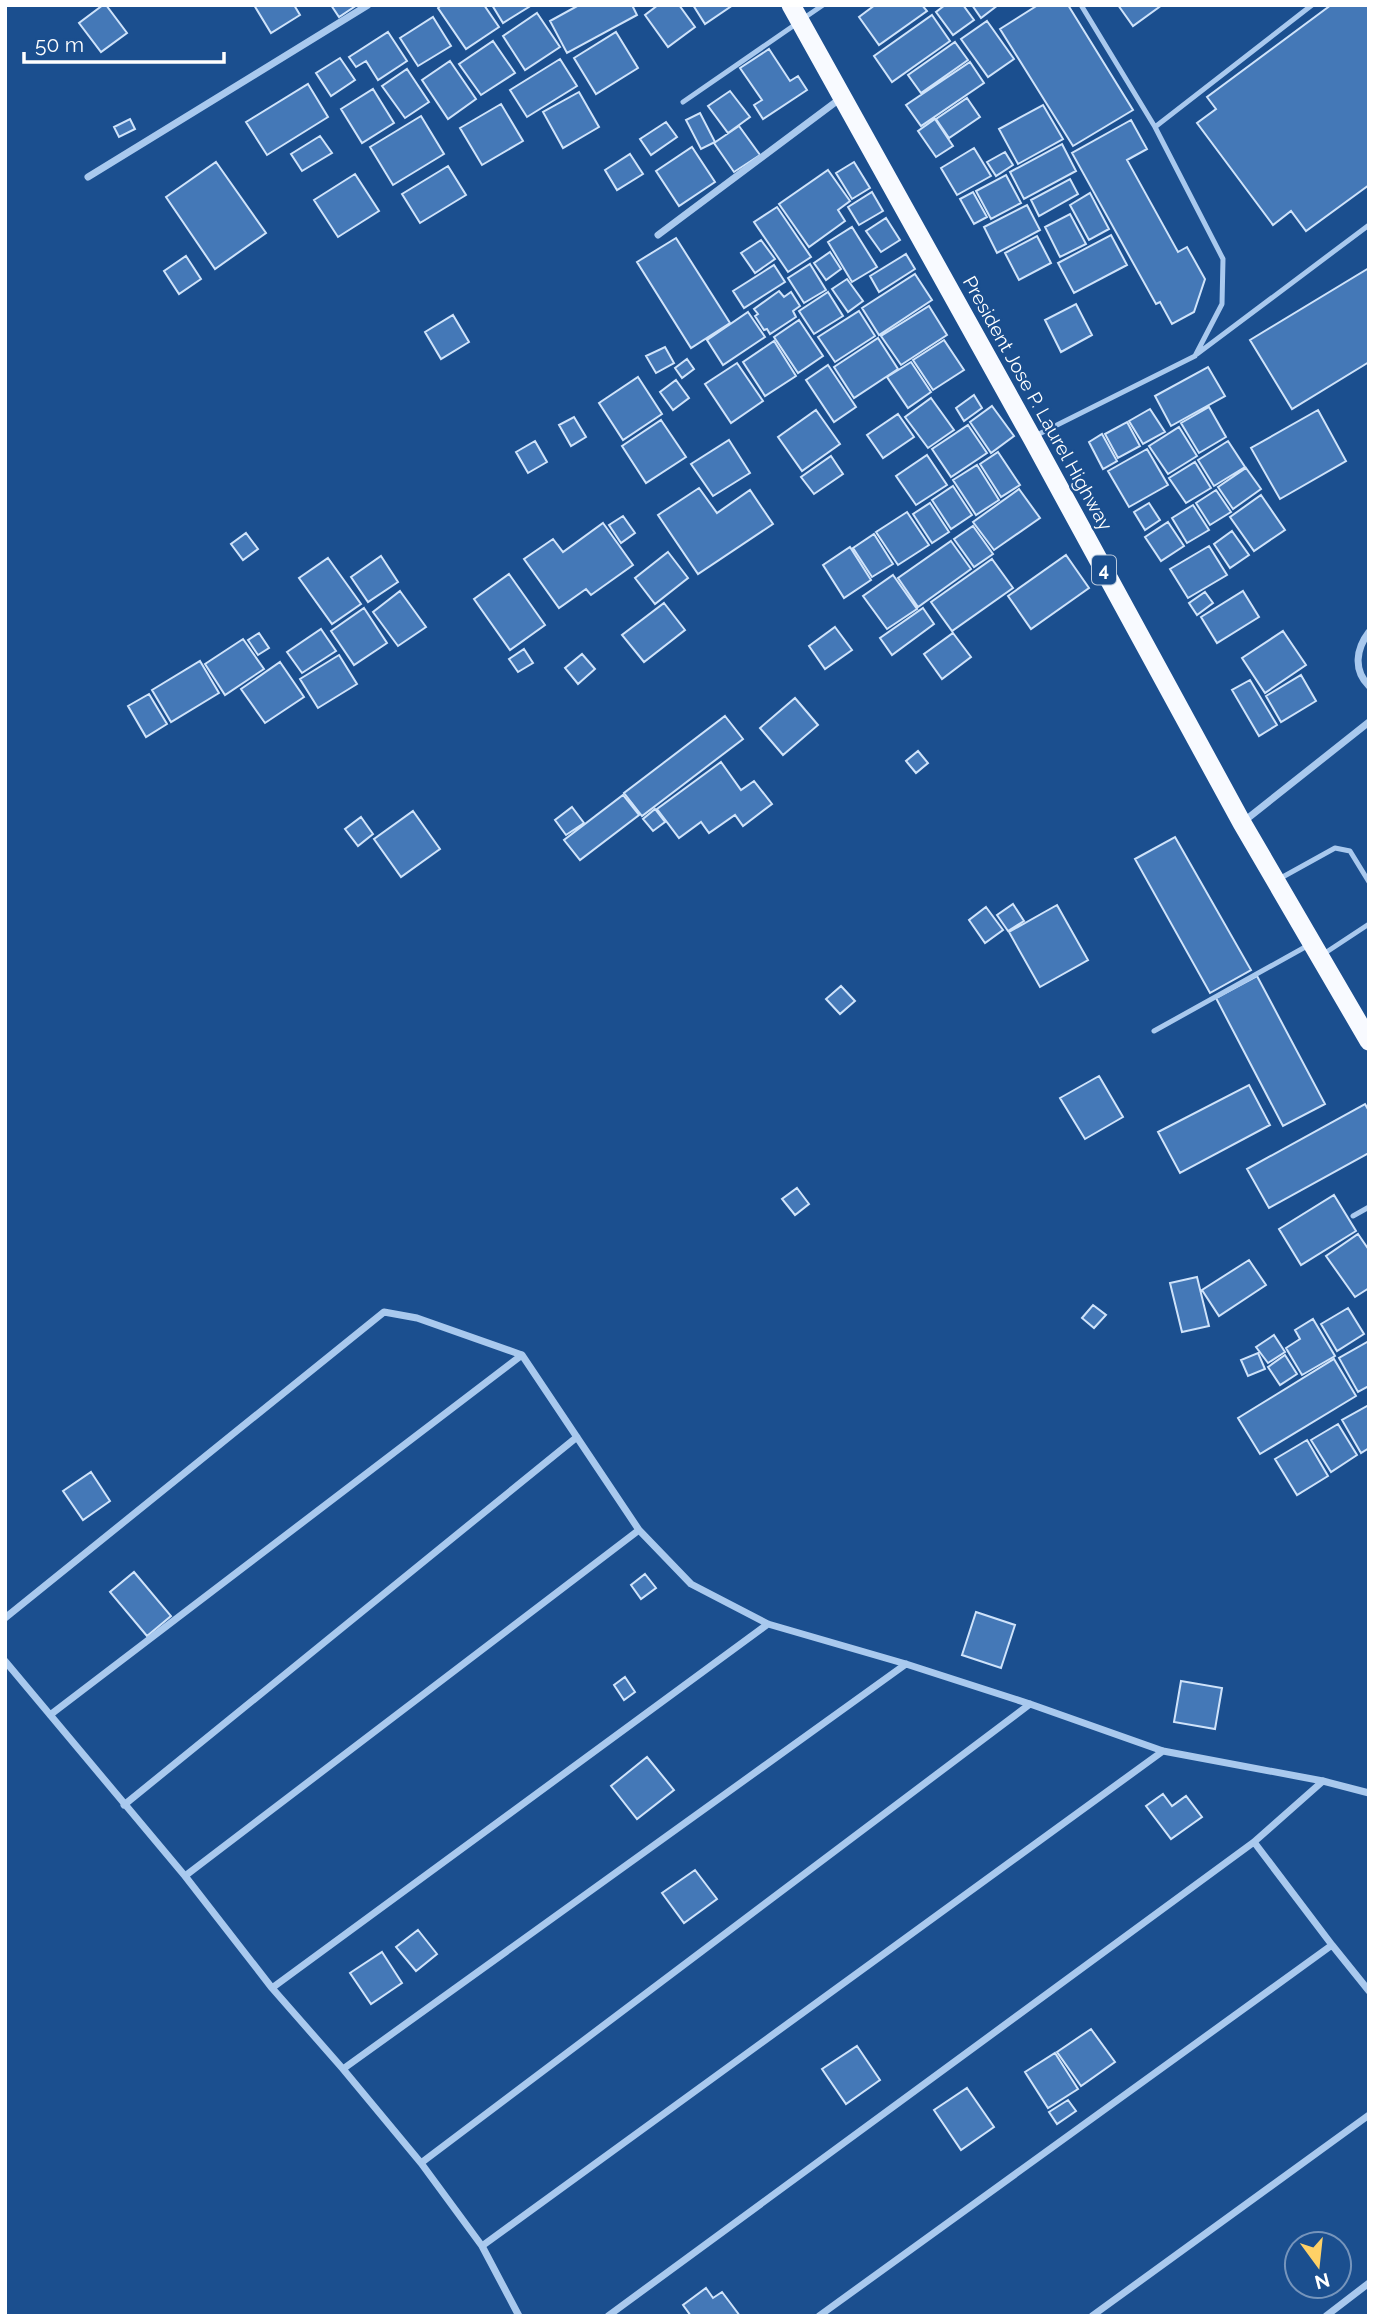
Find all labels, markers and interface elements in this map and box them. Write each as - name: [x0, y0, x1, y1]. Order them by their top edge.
- scale bar: [24, 21, 224, 65]
- text: 50 m: [35, 32, 84, 57]
- street label: President Jose P. Laurel Highway: [959, 272, 1117, 534]
- road number: 4: [1092, 556, 1116, 584]
- north arrow: [1283, 2230, 1353, 2300]
- text: N: [1313, 2269, 1332, 2294]

